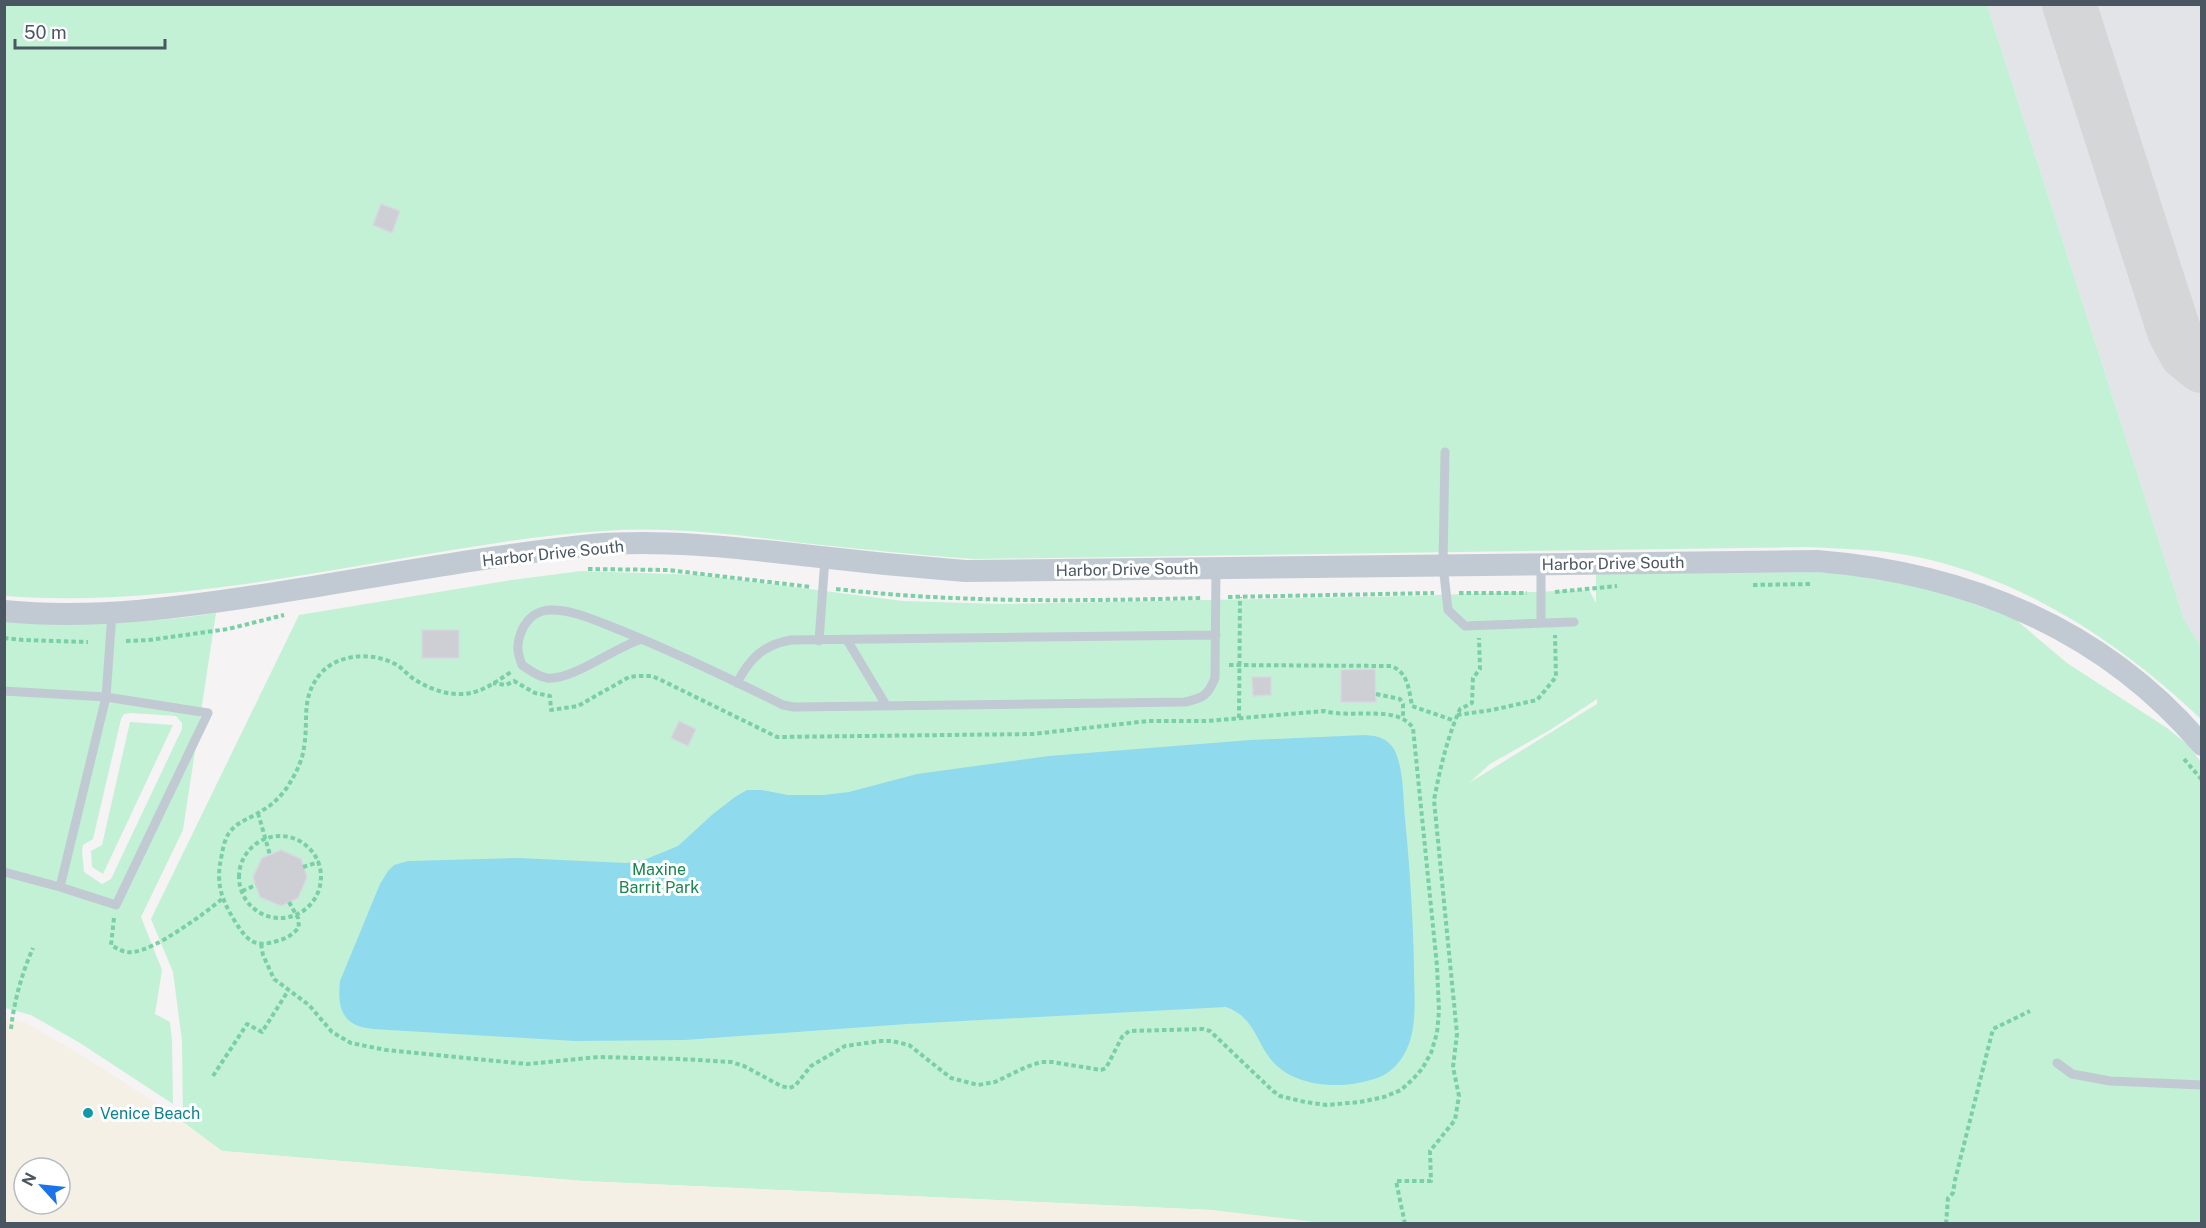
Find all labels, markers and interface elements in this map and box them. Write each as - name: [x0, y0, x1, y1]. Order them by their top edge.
- scale bar: [15, 12, 165, 50]
- text: 50 m: [24, 22, 67, 43]
- street label: Harbor Drive South: [481, 537, 625, 570]
- street label: Harbor Drive South: [1542, 553, 1684, 574]
- street label: Harbor Drive South: [1056, 559, 1198, 580]
- park label: Maxine Barrit Park: [619, 860, 699, 897]
- place label: Venice Beach: [100, 1104, 200, 1123]
- marker: Venice Beach: [81, 1106, 95, 1120]
- north arrow: [12, 1156, 72, 1216]
- text: N: [18, 1170, 40, 1189]

